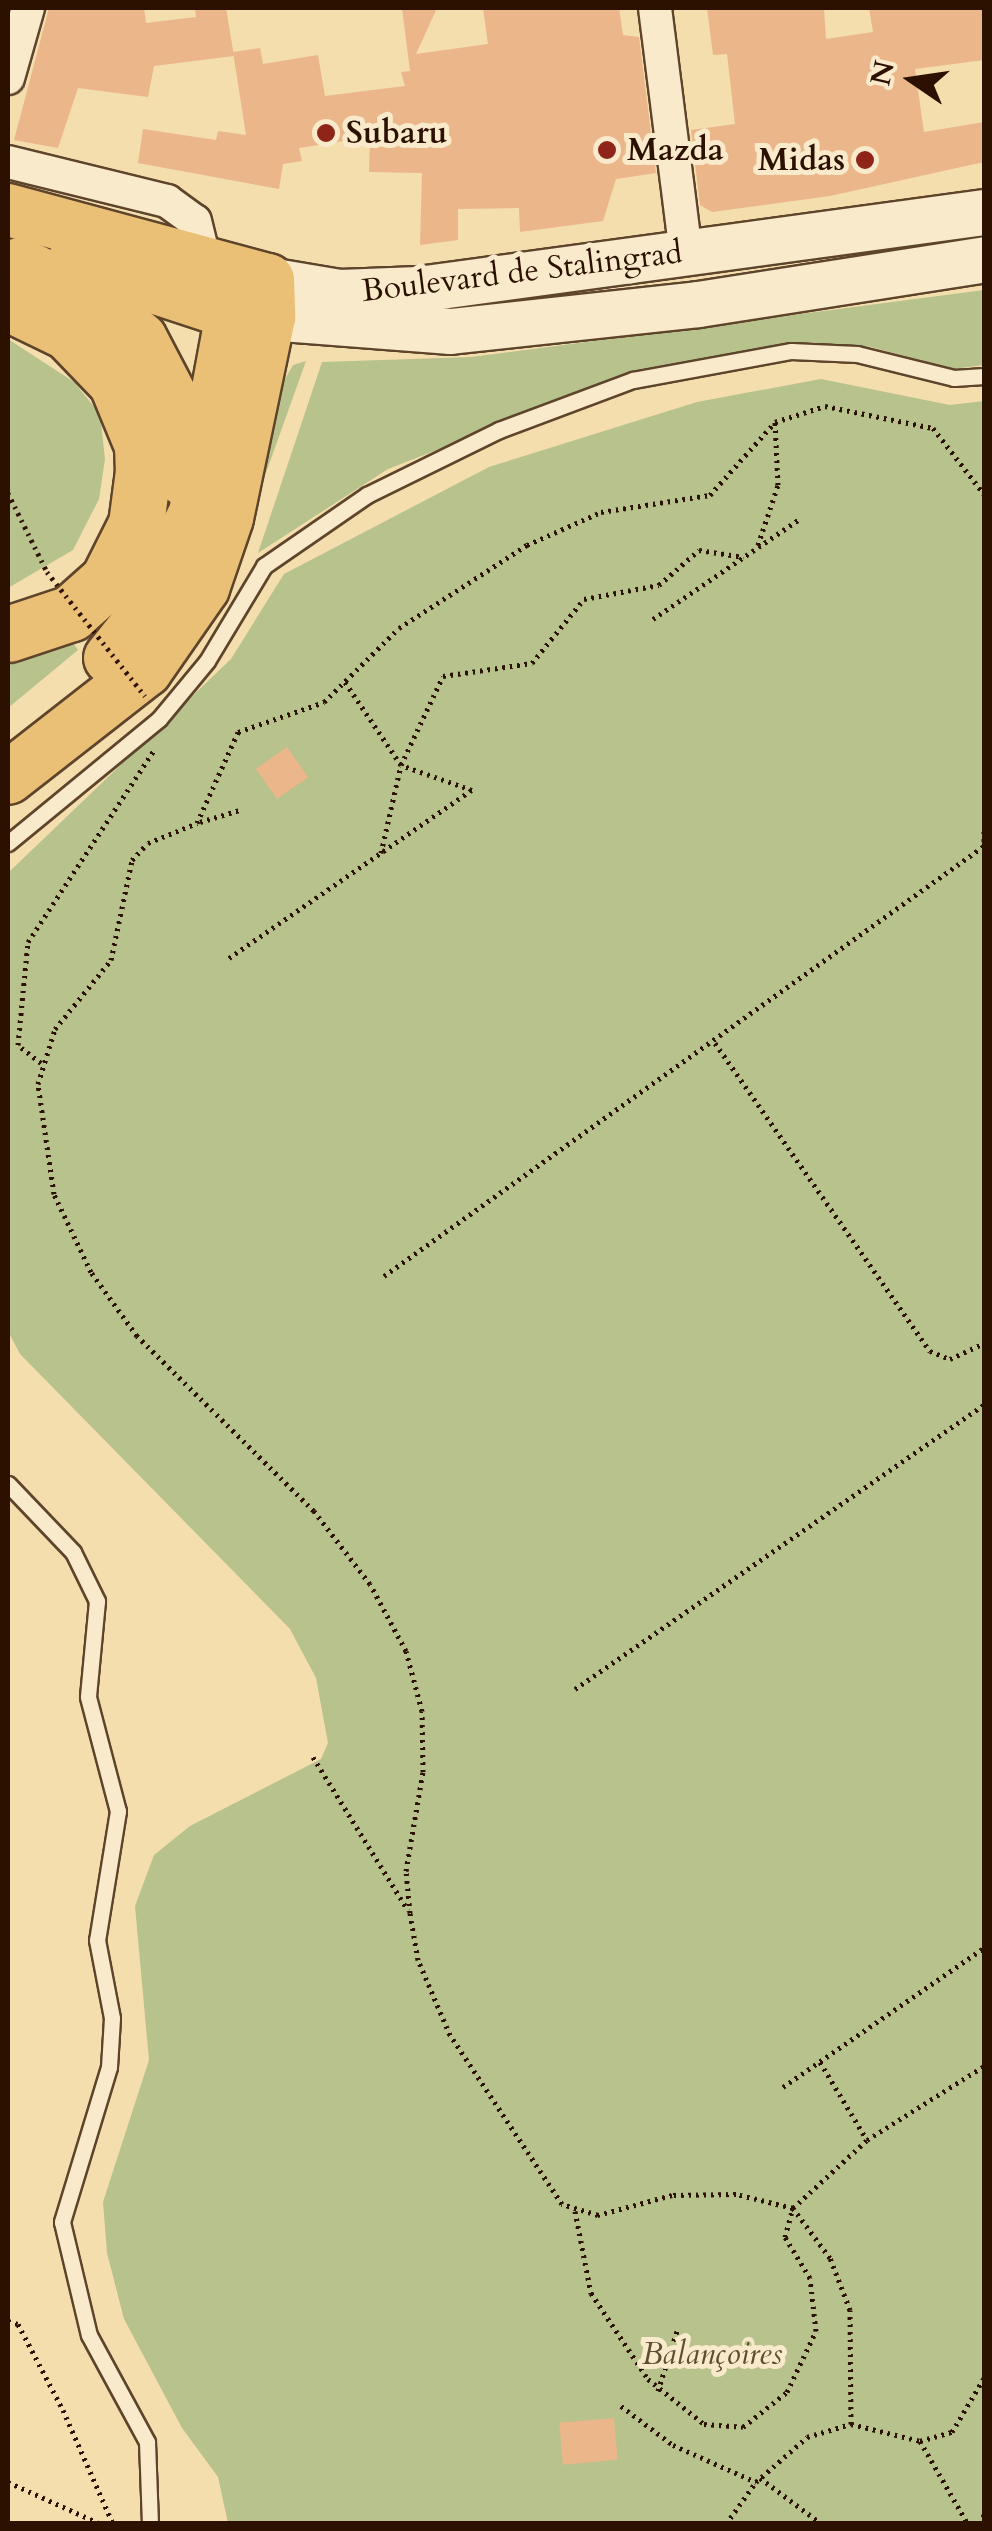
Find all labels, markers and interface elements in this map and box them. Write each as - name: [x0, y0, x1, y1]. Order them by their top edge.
- north arrow: [862, 30, 962, 130]
- text: N: [862, 57, 904, 89]
- place label: Subaru: [346, 114, 448, 152]
- marker: Subaru: [315, 122, 337, 144]
- place label: Mazda: [627, 131, 724, 169]
- marker: Mazda: [596, 139, 618, 161]
- place label: Midas: [758, 141, 845, 179]
- marker: Midas: [854, 149, 876, 171]
- street label: Boulevard de Stalingrad: [360, 233, 684, 311]
- park label: Balançoires: [642, 2335, 782, 2373]

